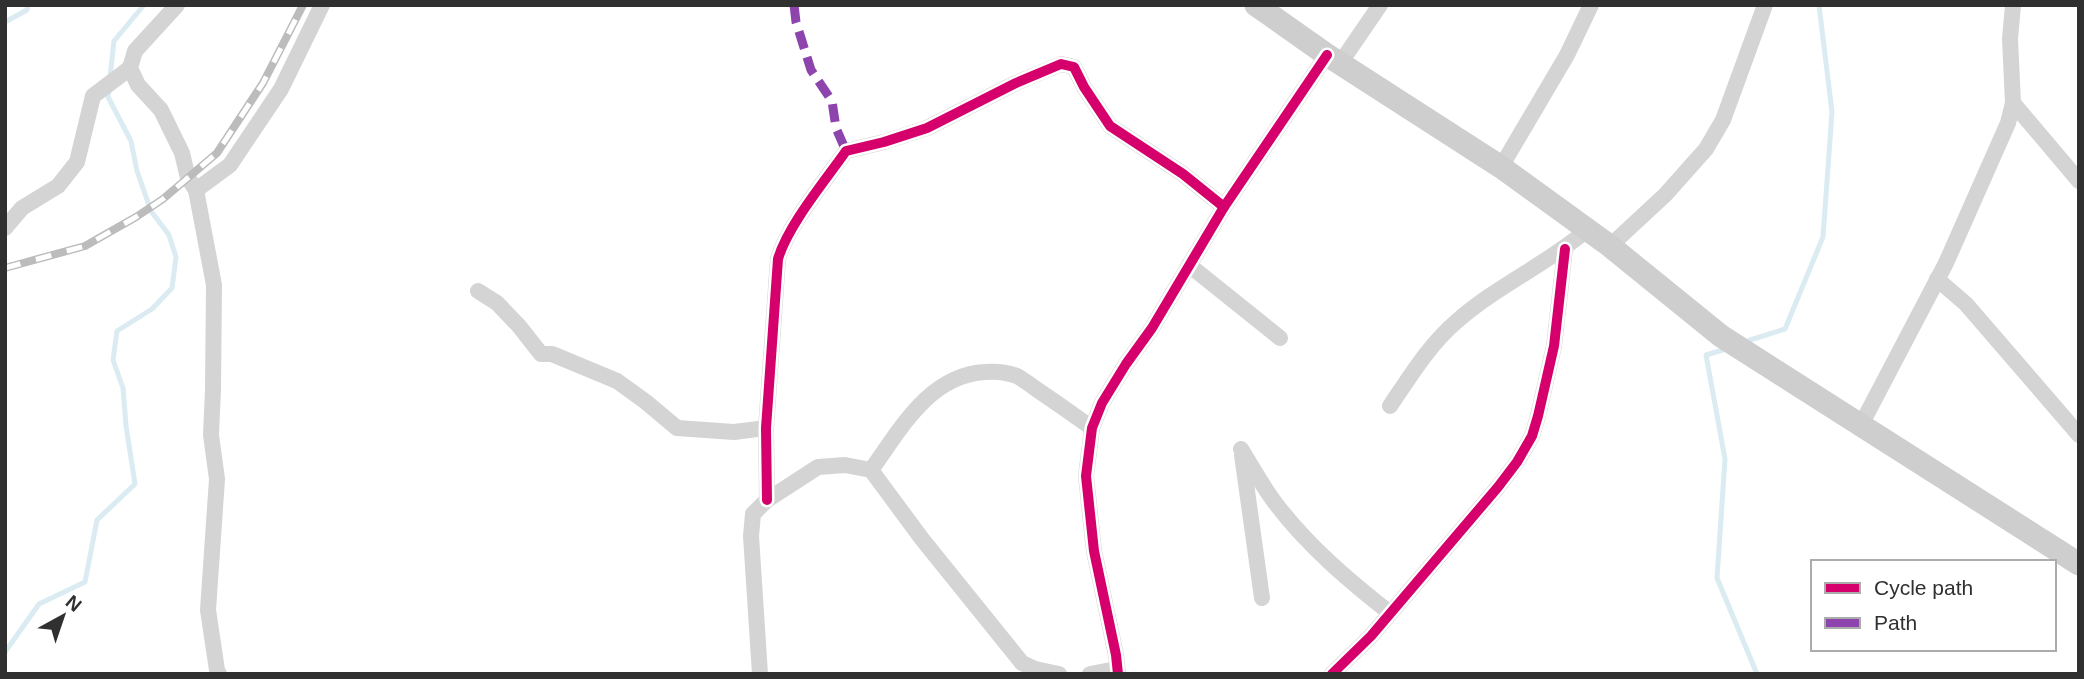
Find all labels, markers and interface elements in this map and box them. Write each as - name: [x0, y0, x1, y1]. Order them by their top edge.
- legend: [1811, 560, 2056, 651]
- text: Cycle path: [1874, 576, 1973, 599]
- north arrow: [28, 581, 98, 651]
- text: N: [62, 591, 86, 616]
- text: Path: [1874, 611, 1917, 634]

